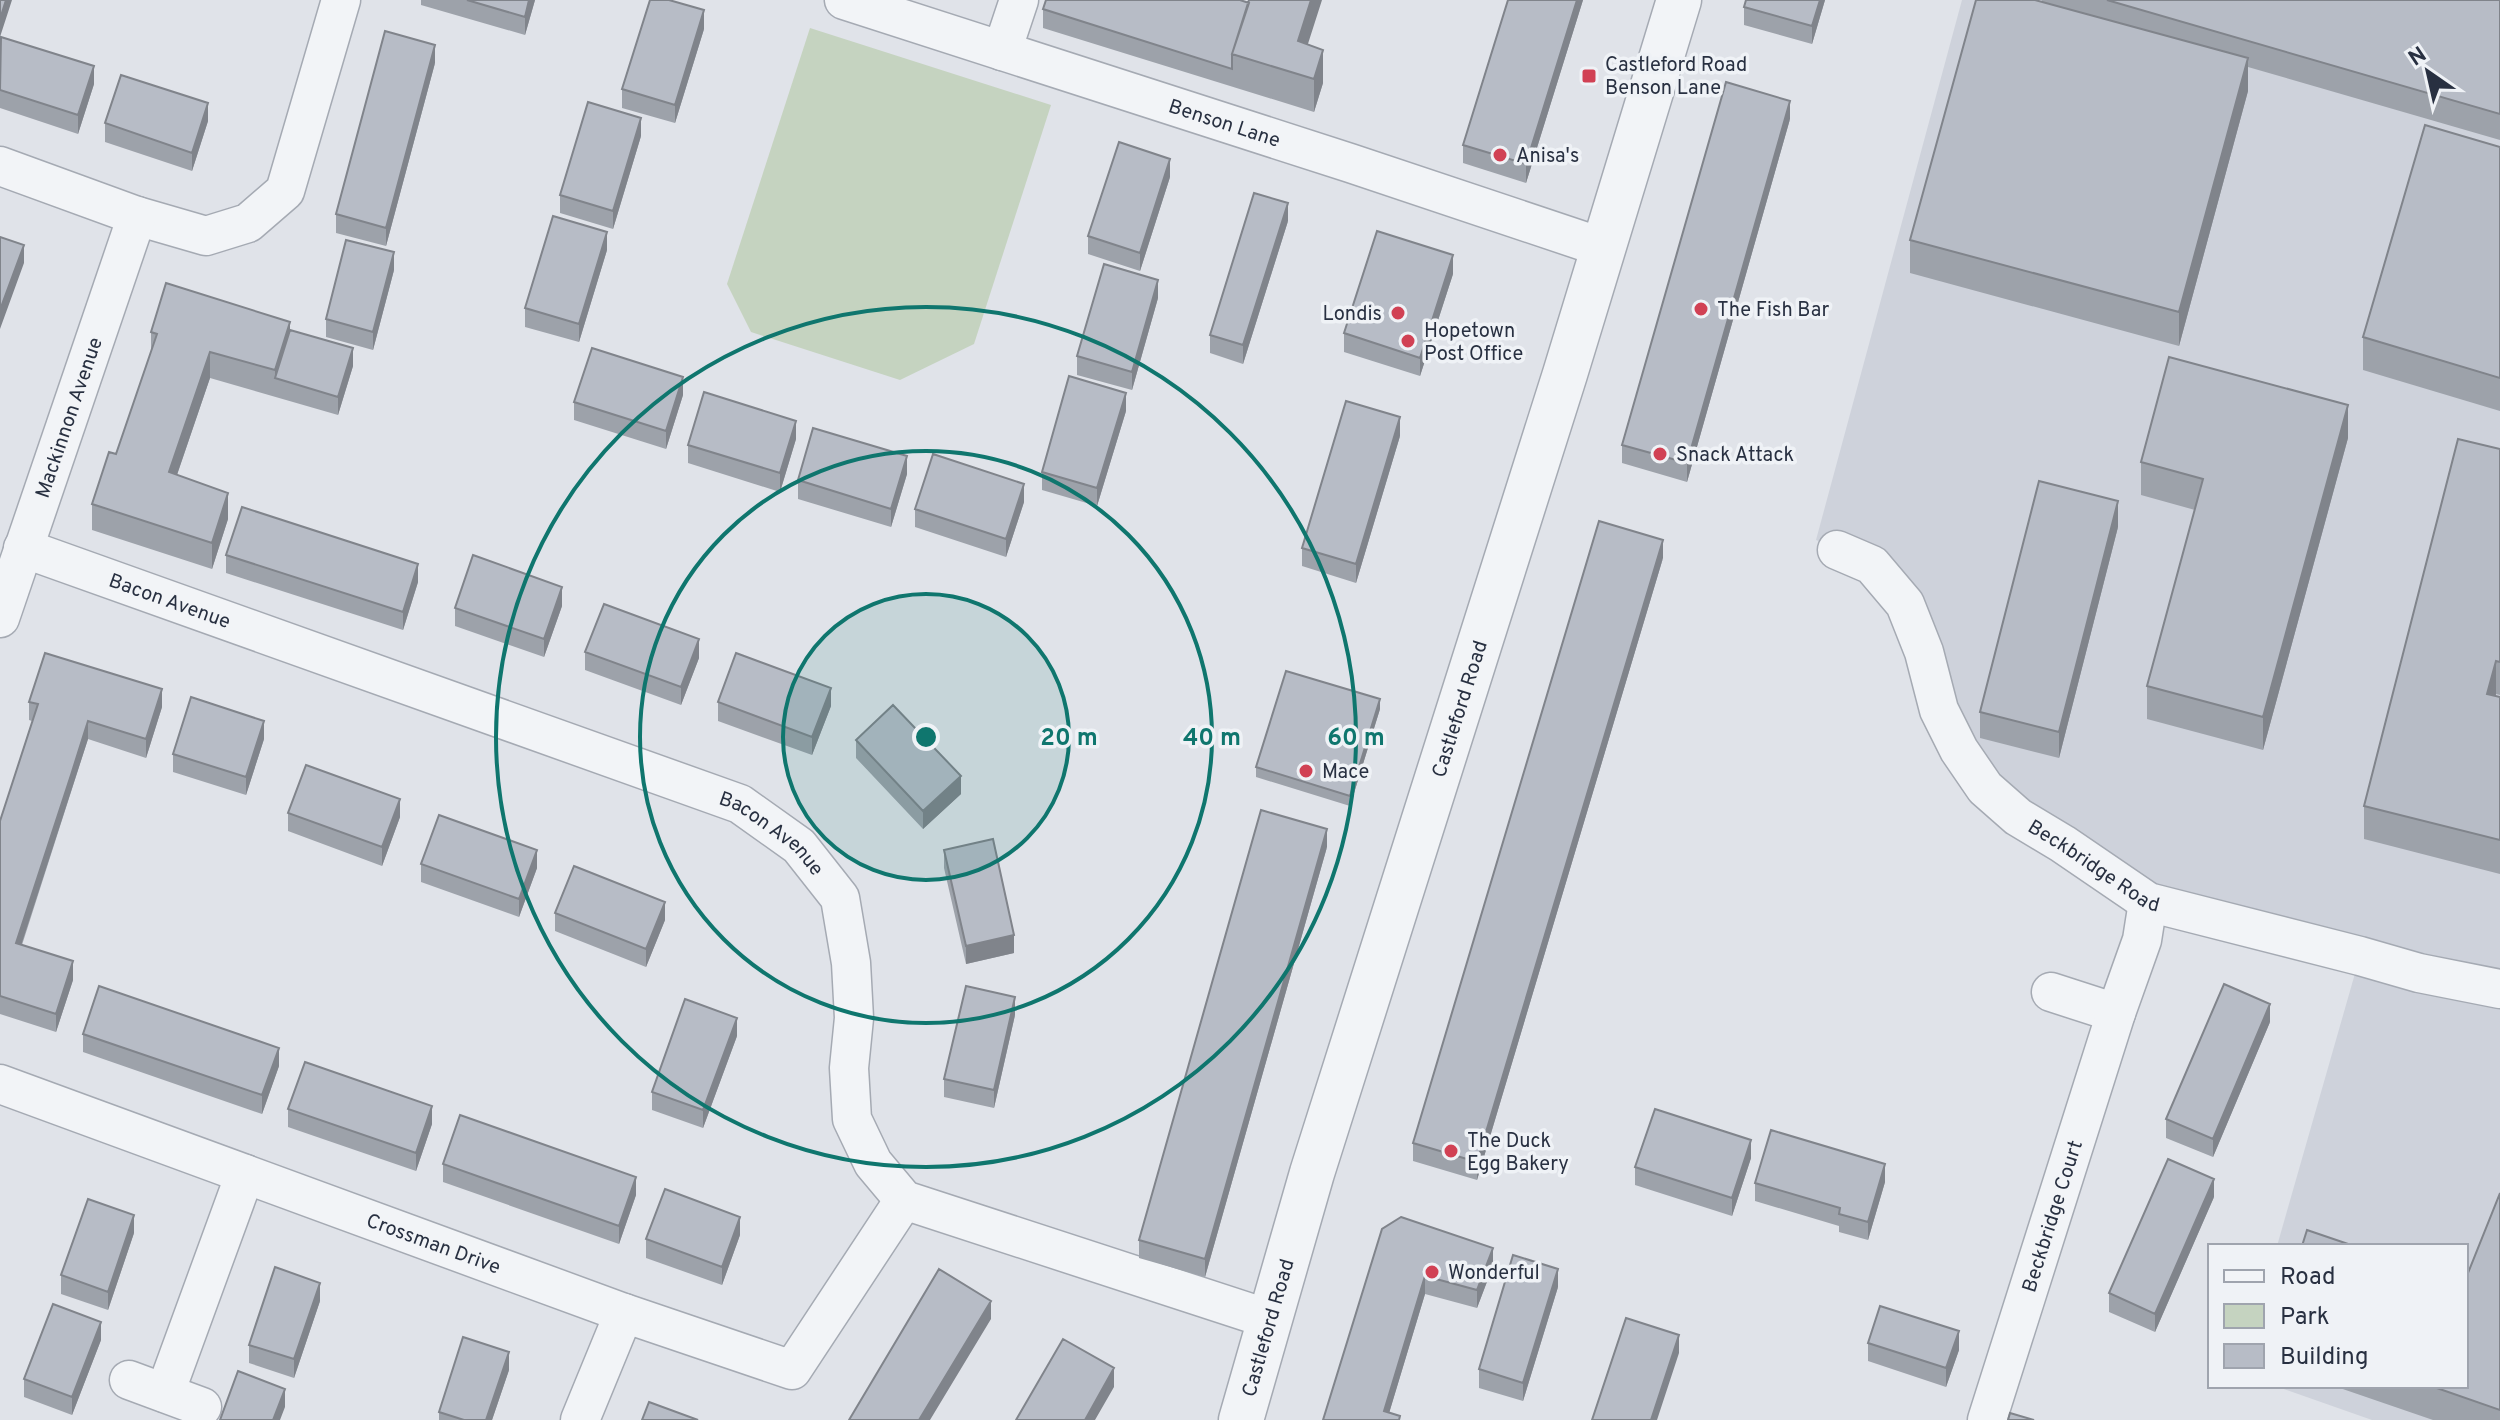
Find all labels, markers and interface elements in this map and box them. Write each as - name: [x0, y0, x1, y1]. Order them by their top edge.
- north arrow: [2388, 32, 2468, 112]
- text: N: [2404, 42, 2432, 73]
- place label: Castleford Road Benson Lane: [1605, 53, 1747, 102]
- marker: Castleford Road Benson Lane: [1580, 67, 1598, 85]
- street label: Benson Lane: [1165, 94, 1283, 155]
- place label: Anisa's: [1516, 144, 1579, 170]
- marker: Anisa's: [1491, 146, 1509, 164]
- place label: The Fish Bar: [1717, 298, 1829, 324]
- marker: The Fish Bar: [1692, 300, 1710, 318]
- place label: Londis: [1323, 302, 1382, 328]
- marker: Londis: [1389, 304, 1407, 322]
- place label: Hopetown Post Office: [1424, 319, 1523, 368]
- marker: Hopetown Post Office: [1399, 332, 1417, 350]
- street label: Mackinnon Avenue: [31, 334, 110, 502]
- place label: Snack Attack: [1676, 443, 1794, 469]
- marker: Snack Attack: [1651, 445, 1669, 463]
- street label: Bacon Avenue: [105, 569, 234, 636]
- street label: Castleford Road: [1427, 638, 1495, 781]
- centre of rings: [912, 723, 940, 751]
- text: 20 m: [1040, 724, 1098, 754]
- text: 40 m: [1183, 724, 1241, 754]
- text: 60 m: [1327, 724, 1385, 754]
- place label: Mace: [1322, 760, 1369, 786]
- marker: Mace: [1297, 762, 1315, 780]
- street label: Bacon Avenue: [715, 787, 829, 882]
- street label: Beckbridge Road: [2022, 815, 2162, 919]
- place label: The Duck Egg Bakery: [1467, 1129, 1569, 1178]
- street label: Beckbridge Court: [2017, 1137, 2090, 1296]
- marker: The Duck Egg Bakery: [1442, 1142, 1460, 1160]
- street label: Crossman Drive: [362, 1209, 504, 1282]
- legend: [2208, 1244, 2468, 1388]
- street label: Castleford Road: [1237, 1256, 1302, 1400]
- place label: Wonderful: [1448, 1261, 1540, 1287]
- marker: Wonderful: [1423, 1263, 1441, 1281]
- text: Road: [2280, 1263, 2336, 1293]
- text: Park: [2280, 1303, 2330, 1333]
- text: Building: [2280, 1343, 2369, 1373]

